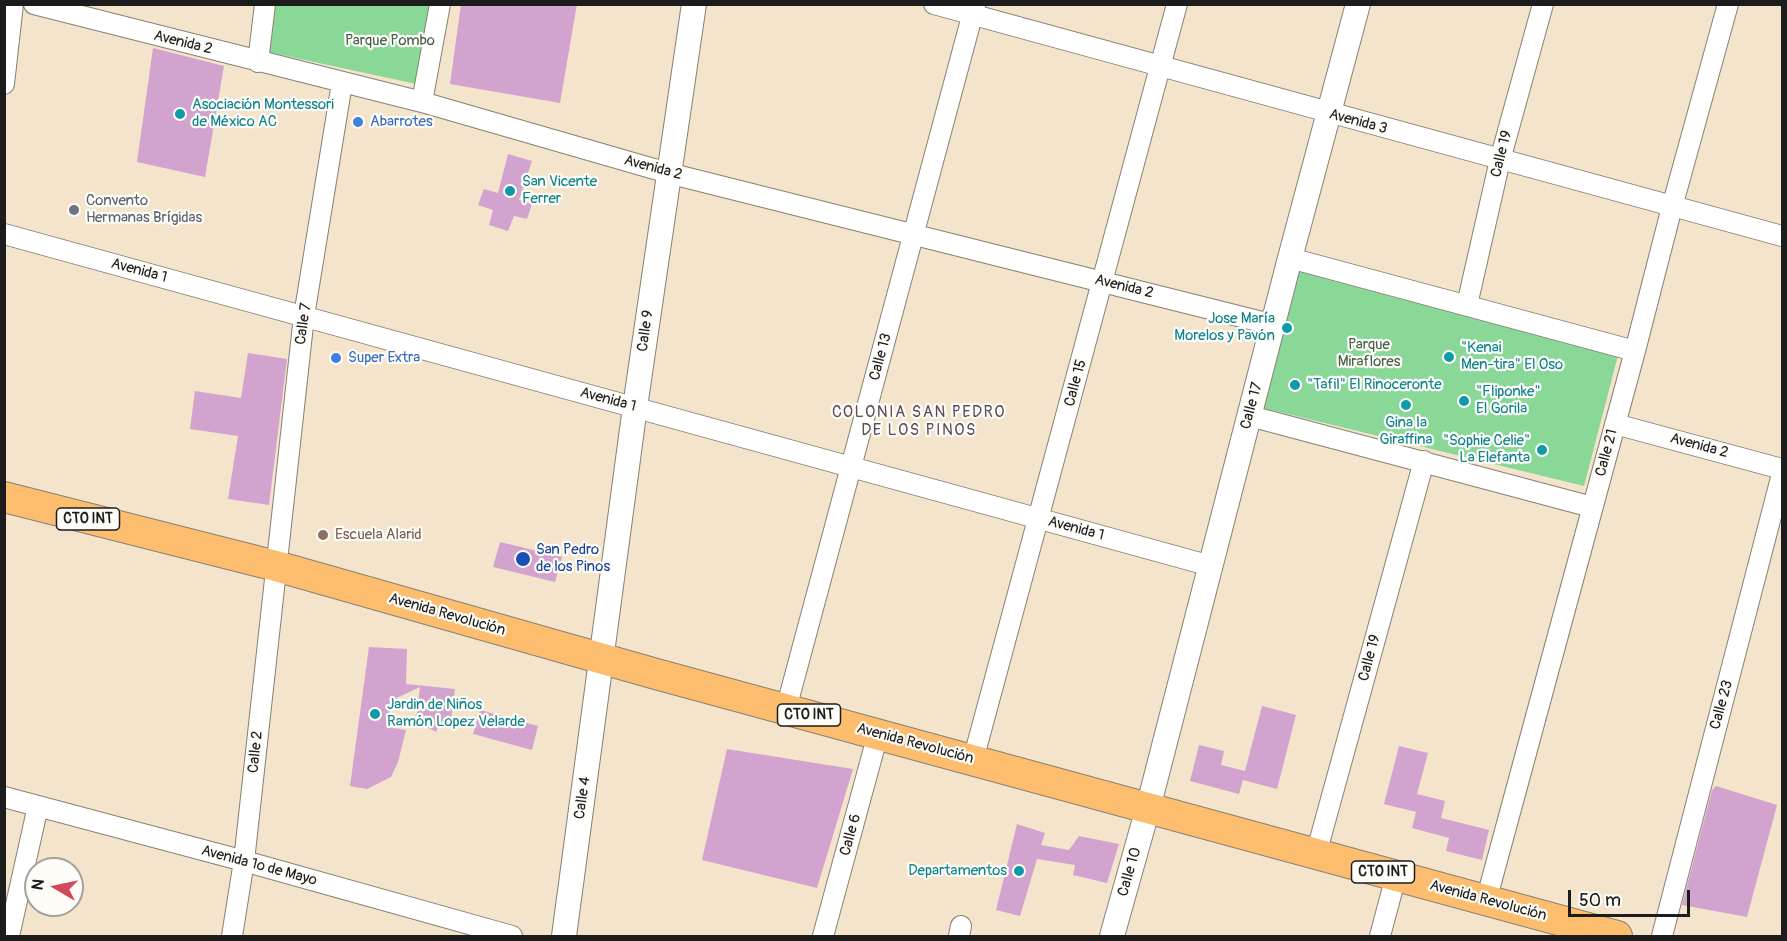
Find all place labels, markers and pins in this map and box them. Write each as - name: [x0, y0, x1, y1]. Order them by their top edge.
- place label: Asociación Montessori de México AC: [192, 96, 334, 131]
- marker: Asociación Montessori de México AC: [173, 107, 187, 121]
- place label: Abarrotes: [370, 113, 433, 131]
- marker: Abarrotes: [351, 115, 365, 129]
- place label: San Vicente Ferrer: [522, 173, 597, 208]
- marker: San Vicente Ferrer: [503, 184, 517, 198]
- place label: Convento Hermanas Brígidas: [86, 192, 202, 227]
- marker: Convento Hermanas Brígidas: [67, 203, 81, 217]
- place label: Jose María Morelos y Pavón: [1174, 310, 1275, 345]
- marker: Jose María Morelos y Pavón: [1280, 321, 1294, 335]
- place label: "Kenai Men-tira" El Oso: [1461, 339, 1563, 374]
- place label: Super Extra: [348, 349, 420, 367]
- marker: "Kenai Men-tira" El Oso: [1442, 350, 1456, 364]
- marker: Super Extra: [329, 351, 343, 365]
- place label: "Tafil" El Rinoceronte: [1307, 376, 1442, 394]
- marker: "Tafil" El Rinoceronte: [1288, 378, 1302, 392]
- place label: "Fliponke" El Gorila: [1476, 383, 1541, 418]
- marker: "Fliponke" El Gorila: [1457, 394, 1471, 408]
- marker: Gina la Giraffina: [1399, 398, 1413, 412]
- place label: Gina la Giraffina: [1380, 414, 1432, 449]
- place label: "Sophie Celie" La Elefanta: [1443, 432, 1530, 467]
- marker: "Sophie Celie" La Elefanta: [1535, 443, 1549, 457]
- place label: Escuela Alarid: [335, 526, 422, 544]
- marker: Escuela Alarid: [316, 528, 330, 542]
- place label: San Pedro de los Pinos: [536, 541, 610, 576]
- marker: San Pedro de los Pinos: [514, 550, 532, 568]
- place label: Jardin de Niños Ramón Lopez Velarde: [387, 696, 525, 731]
- marker: Jardin de Niños Ramón Lopez Velarde: [368, 707, 382, 721]
- place label: Departamentos: [908, 862, 1007, 880]
- marker: Departamentos: [1012, 864, 1026, 878]

